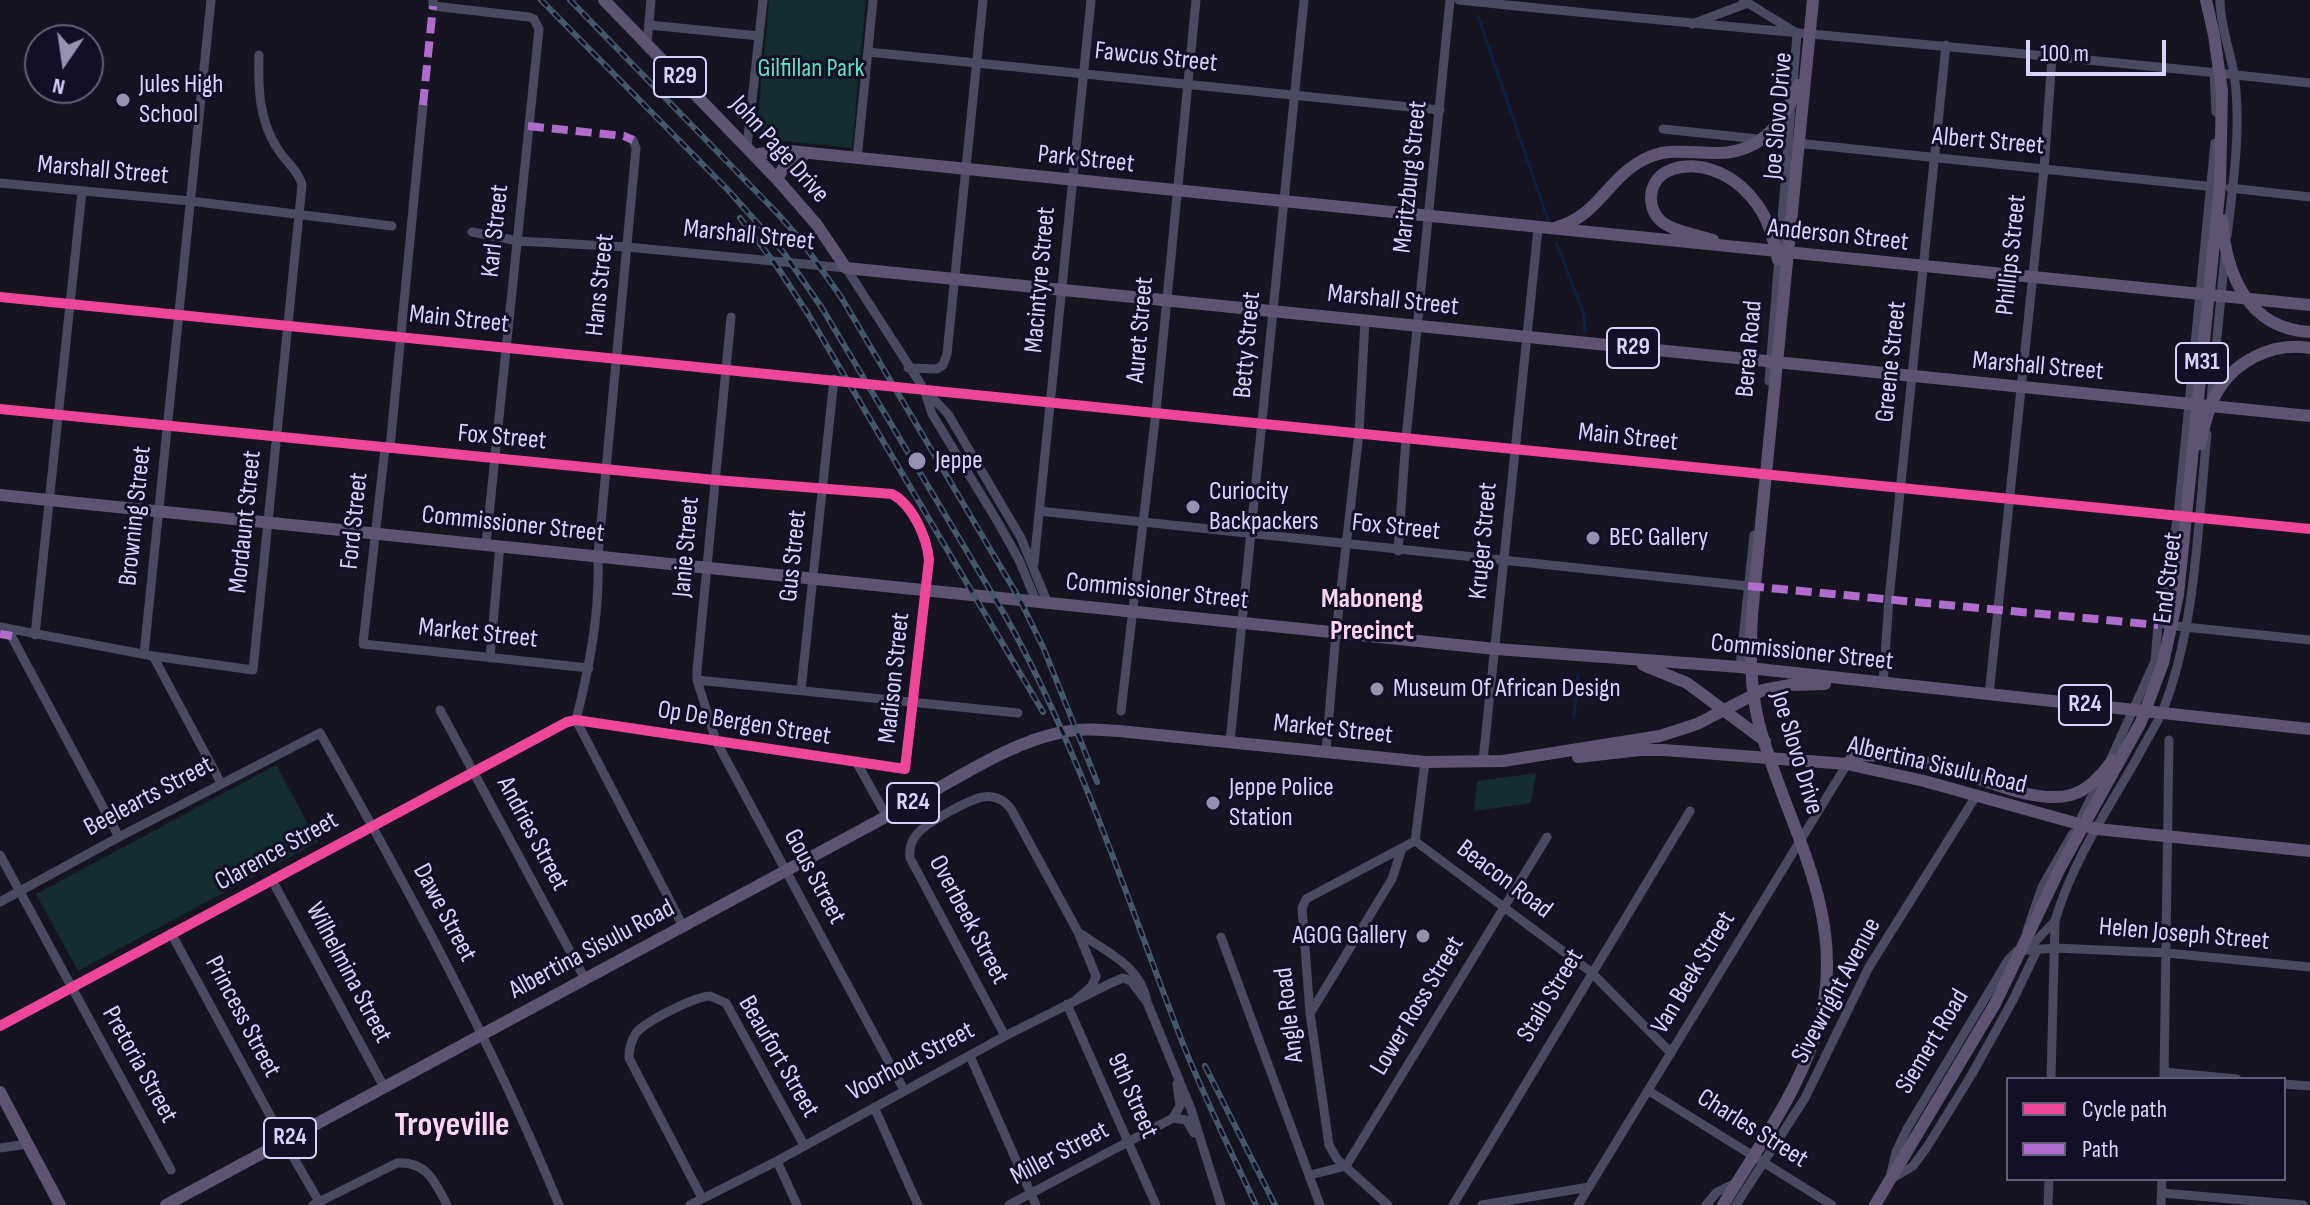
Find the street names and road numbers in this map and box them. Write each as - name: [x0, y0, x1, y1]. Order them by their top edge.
- street label: Fawcus Street: [1093, 36, 1219, 80]
- street label: Joe Slovo Drive: [1758, 51, 1800, 181]
- road number: R29: [654, 57, 706, 97]
- street label: John Page Drive: [723, 90, 835, 210]
- street label: Maritzburg Street: [1387, 99, 1435, 255]
- street label: Albert Street: [1931, 122, 2045, 162]
- street label: Park Street: [1036, 139, 1136, 181]
- street label: Marshall Street: [36, 150, 170, 192]
- street label: Karl Street: [476, 183, 516, 279]
- street label: Phillips Street: [1990, 193, 2034, 317]
- street label: Macintyre Street: [1019, 206, 1063, 354]
- street label: Anderson Street: [1766, 213, 1910, 259]
- street label: Marshall Street: [682, 214, 816, 258]
- street label: Hans Street: [580, 232, 622, 338]
- street label: Auret Street: [1121, 276, 1161, 384]
- street label: Marshall Street: [1326, 279, 1460, 323]
- street label: Betty Street: [1228, 290, 1268, 400]
- street label: Main Street: [407, 299, 511, 341]
- street label: Berea Road: [1730, 299, 1770, 399]
- street label: Greene Street: [1870, 300, 1914, 424]
- road number: R29: [1607, 328, 1659, 368]
- road number: M31: [2176, 343, 2228, 383]
- street label: Marshall Street: [1971, 346, 2105, 388]
- street label: Main Street: [1576, 417, 1680, 459]
- street label: Fox Street: [456, 419, 548, 457]
- street label: Browning Street: [113, 445, 159, 587]
- street label: Mordaunt Street: [223, 449, 269, 595]
- street label: Ford Street: [334, 471, 376, 571]
- street label: Kruger Street: [1463, 481, 1505, 601]
- street label: Janie Street: [667, 495, 707, 599]
- street label: Commissioner Street: [420, 500, 606, 550]
- street label: Fox Street: [1350, 508, 1442, 548]
- street label: Gus Street: [774, 509, 814, 603]
- street label: End Street: [2148, 531, 2190, 625]
- street label: Commissioner Street: [1064, 567, 1250, 617]
- street label: Madison Street: [873, 611, 917, 745]
- street label: Market Street: [417, 612, 539, 656]
- street label: Commissioner Street: [1709, 628, 1895, 678]
- road number: R24: [2059, 685, 2111, 725]
- street label: Joe Slovo Drive: [1762, 688, 1830, 818]
- street label: Op De Bergen Street: [655, 695, 833, 753]
- street label: Market Street: [1272, 708, 1394, 752]
- street label: Albertina Sisulu Road: [1844, 730, 2030, 802]
- street label: Beelearts Street: [79, 750, 219, 844]
- street label: Andries Street: [489, 772, 575, 896]
- road number: R24: [887, 783, 939, 823]
- street label: Clarence Street: [210, 805, 344, 899]
- street label: Gous Street: [776, 824, 852, 930]
- street label: Beacon Road: [1450, 834, 1558, 926]
- street label: Overbeek Street: [921, 850, 1015, 990]
- street label: Dawe Street: [405, 859, 483, 967]
- street label: Albertina Sisulu Road: [504, 893, 680, 1007]
- street label: Wilhelmina Street: [298, 897, 398, 1049]
- street label: Van Beek Street: [1645, 906, 1743, 1040]
- street label: Helen Joseph Street: [2097, 912, 2271, 958]
- street label: Sivewright Avenue: [1786, 913, 1888, 1069]
- street label: Lower Ross Street: [1364, 931, 1472, 1081]
- street label: Staib Street: [1511, 944, 1591, 1048]
- street label: Princess Street: [197, 951, 287, 1083]
- street label: Angle Road: [1269, 966, 1311, 1064]
- street label: Siemert Road: [1890, 984, 1976, 1100]
- street label: Beaufort Street: [731, 991, 825, 1123]
- street label: Pretoria Street: [94, 1001, 184, 1129]
- street label: Voorhout Street: [842, 1015, 980, 1109]
- street label: 9th Street: [1099, 1049, 1165, 1143]
- street label: Charles Street: [1691, 1083, 1813, 1175]
- street label: Miller Street: [1006, 1115, 1114, 1193]
- road number: R24: [264, 1118, 316, 1158]

